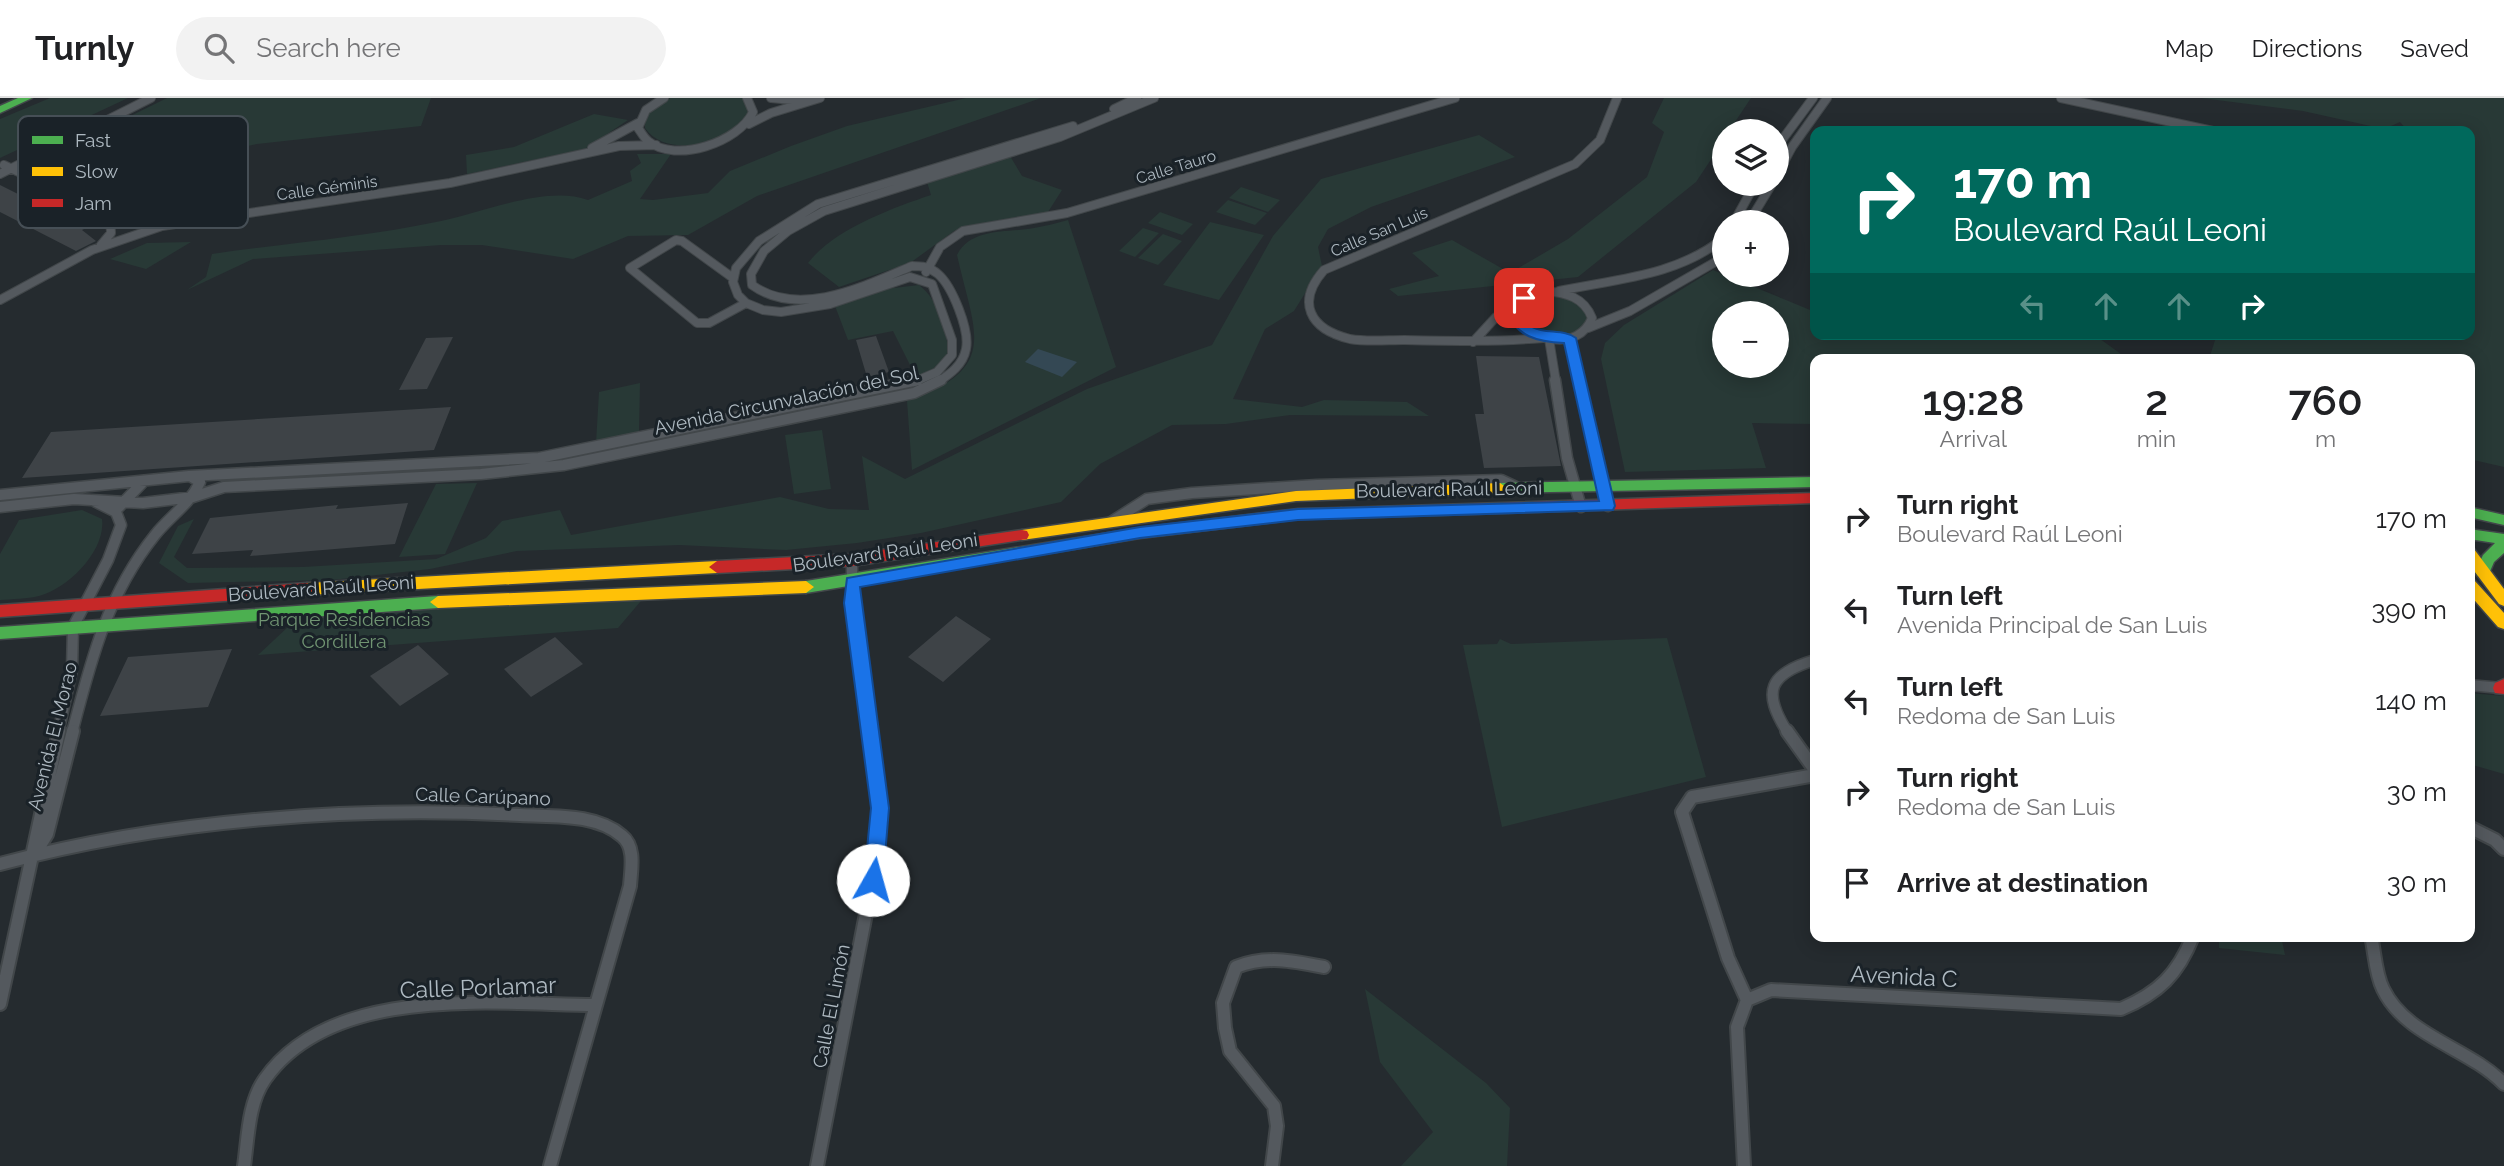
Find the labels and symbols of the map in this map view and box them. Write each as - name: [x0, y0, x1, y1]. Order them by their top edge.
- legend: [18, 116, 248, 228]
- text: Fast: [75, 129, 111, 151]
- street label: Calle Tauro: [1134, 146, 1218, 188]
- text: Slow: [75, 160, 119, 182]
- street label: Calle Géminis: [275, 171, 379, 204]
- text: Jam: [75, 192, 112, 214]
- street label: Calle San Luis: [1328, 203, 1431, 261]
- pin: [1494, 268, 1554, 328]
- street label: Avenida Circunvalación del Sol: [652, 361, 921, 439]
- street label: Boulevard Raúl Leoni: [1356, 476, 1542, 502]
- street label: Boulevard Raúl Leoni: [791, 528, 979, 576]
- street label: Boulevard Raúl Leoni: [227, 571, 415, 605]
- park label: Parque Residencias Cordillera: [258, 608, 430, 652]
- street label: Avenida El Morao: [23, 659, 81, 813]
- street label: Calle Carúpano: [415, 783, 551, 809]
- position arrow: [836, 843, 910, 917]
- street label: Calle El Limón: [808, 942, 854, 1070]
- street label: Avenida C: [1850, 960, 1958, 992]
- street label: Calle Porlamar: [399, 971, 557, 1003]

